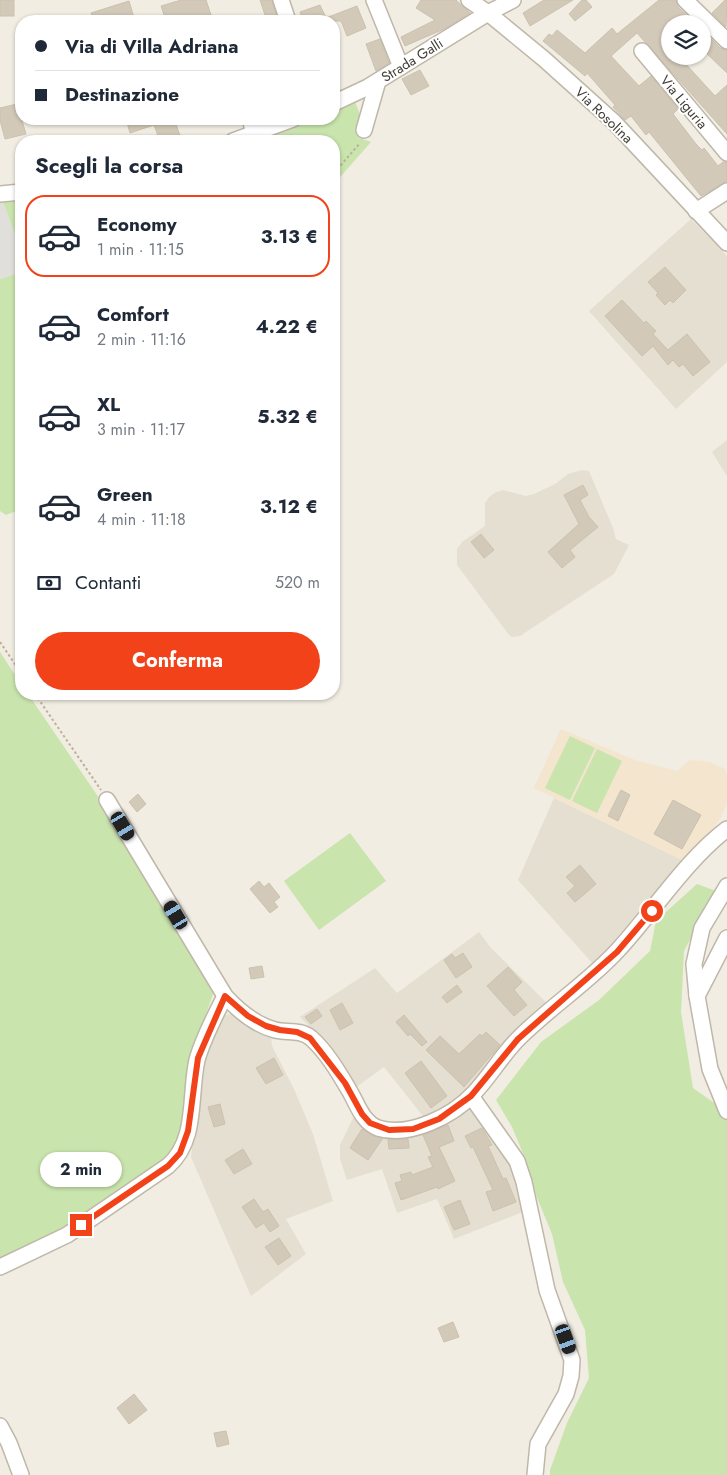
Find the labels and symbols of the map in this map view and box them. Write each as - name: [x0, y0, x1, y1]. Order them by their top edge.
- street label: Strada Galli: [377, 33, 447, 87]
- street label: Via Liguria: [656, 71, 712, 133]
- street label: Via Rosolina: [571, 82, 637, 148]
- car: [108, 809, 137, 843]
- car: [161, 898, 190, 932]
- route start: [641, 900, 663, 922]
- callout: 2 min: [40, 1152, 122, 1188]
- route end: [70, 1214, 92, 1236]
- car: [553, 1322, 578, 1356]

